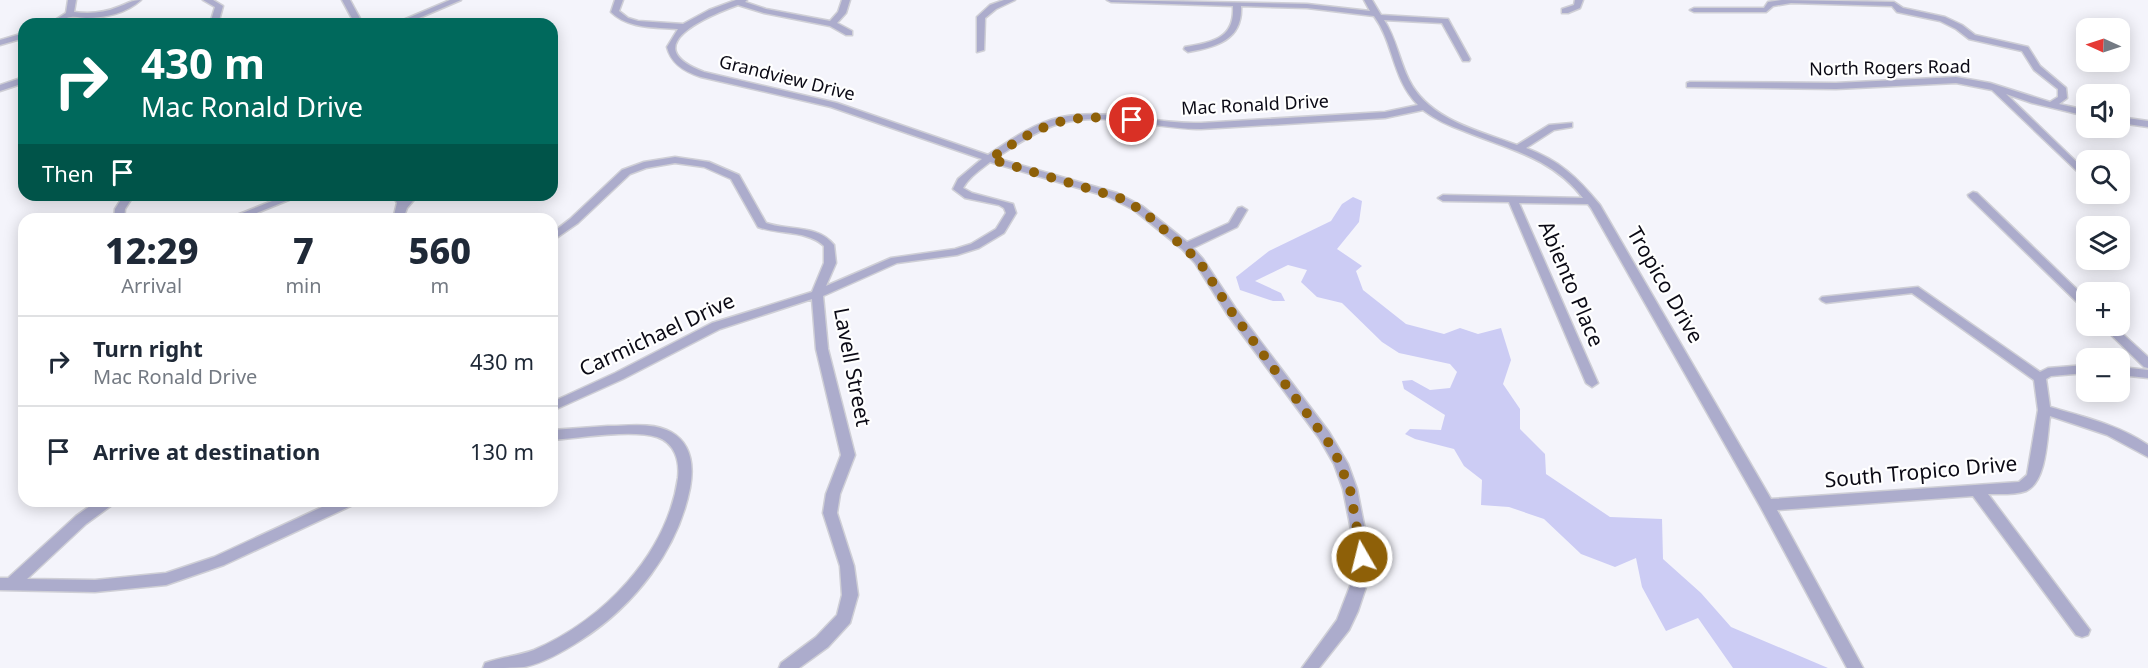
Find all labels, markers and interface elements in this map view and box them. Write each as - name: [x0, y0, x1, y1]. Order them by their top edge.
- north arrow: [2076, 18, 2130, 72]
- map controls: [2076, 18, 2130, 402]
- text: 430 m: [141, 34, 265, 91]
- icon: right: [42, 42, 120, 120]
- street label: Grandview Drive: [717, 49, 858, 106]
- street label: North Rogers Road: [1809, 54, 1971, 80]
- button: sound: [2076, 84, 2130, 138]
- text: Mac Ronald Drive: [141, 88, 363, 125]
- street label: Mac Ronald Drive: [1180, 88, 1329, 120]
- pin: [1106, 94, 1157, 145]
- icon: arrive: [1115, 103, 1148, 136]
- button: search: [2076, 150, 2130, 204]
- icon: arrive: [106, 156, 139, 189]
- text: Then: [42, 158, 94, 188]
- street label: Abiento Place: [1533, 216, 1611, 351]
- button: layers: [2076, 216, 2130, 270]
- street label: Tropico Drive: [1621, 221, 1711, 348]
- text: 12:29: [105, 226, 198, 275]
- text: 7: [293, 226, 314, 275]
- text: 560: [409, 226, 471, 275]
- text: Arrival: [121, 272, 182, 299]
- text: min: [285, 272, 322, 299]
- text: m: [430, 272, 449, 299]
- button: +: [2076, 282, 2130, 336]
- street label: Carmichael Drive: [574, 286, 739, 382]
- street label: Lavell Street: [828, 305, 878, 429]
- text: Turn right: [93, 333, 203, 363]
- icon: right: [42, 345, 75, 378]
- text: 430 m: [470, 346, 534, 376]
- button: −: [2076, 348, 2130, 402]
- text: Mac Ronald Drive: [93, 363, 257, 390]
- icon: arrive: [42, 435, 75, 468]
- text: Arrive at destination: [93, 436, 320, 466]
- text: 130 m: [470, 436, 534, 466]
- street label: South Tropico Drive: [1823, 449, 2018, 493]
- position arrow: [1330, 525, 1394, 589]

